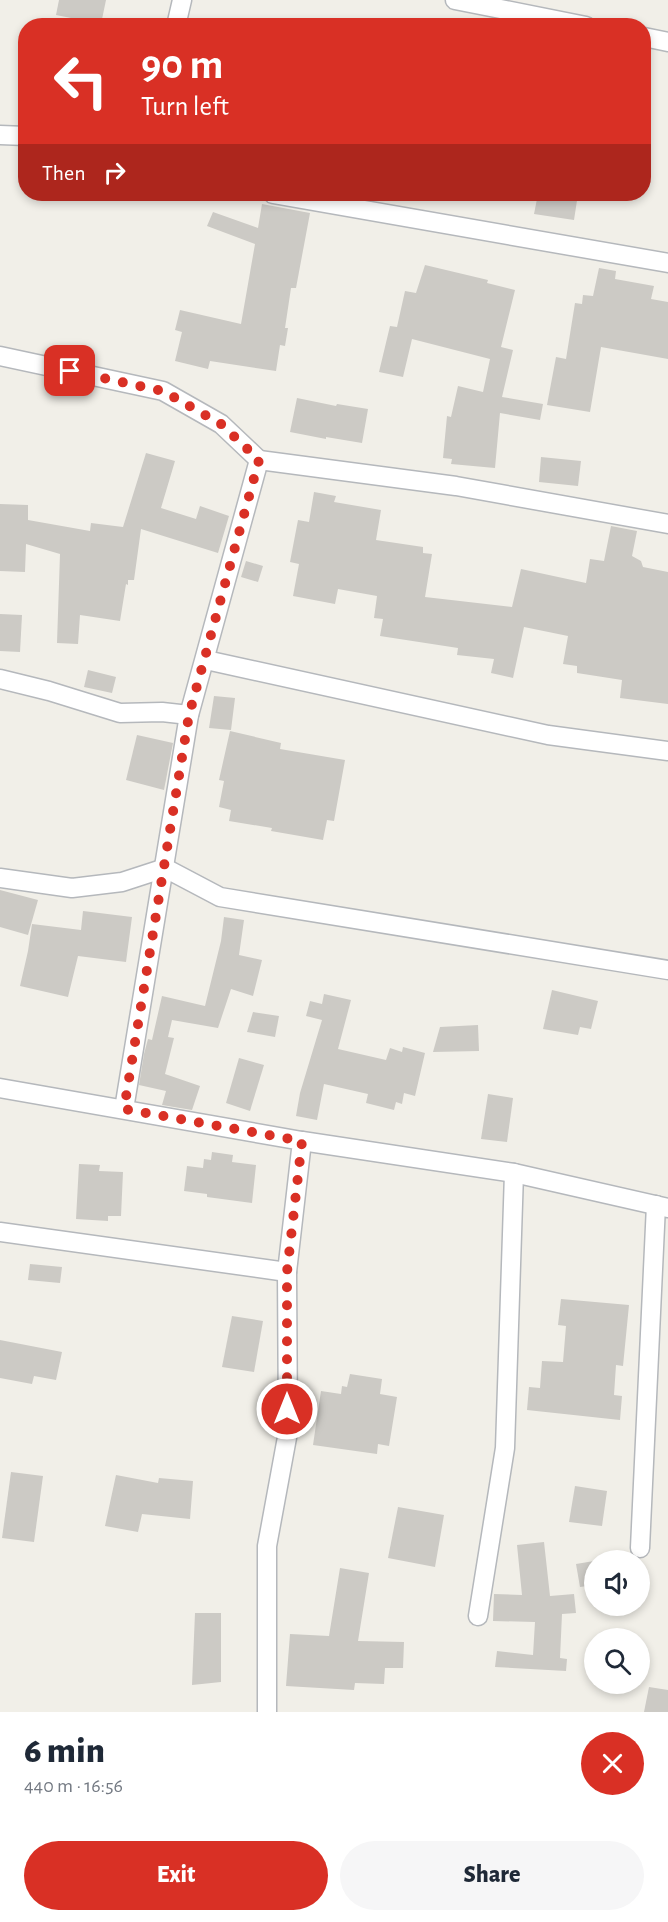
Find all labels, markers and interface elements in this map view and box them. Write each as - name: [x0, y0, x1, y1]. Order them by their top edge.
- icon: left: [42, 42, 120, 120]
- text: 90 m: [141, 44, 223, 86]
- text: Turn left: [141, 93, 229, 120]
- icon: right: [98, 156, 131, 189]
- text: Then: [42, 162, 86, 184]
- pin: [44, 345, 95, 396]
- icon: arrive: [53, 354, 86, 387]
- position arrow: [255, 1377, 319, 1441]
- map controls: [584, 1550, 650, 1694]
- button: sound: [584, 1550, 650, 1616]
- button: search: [584, 1628, 650, 1694]
- button: close: [581, 1732, 644, 1795]
- text: 6 min: [24, 1733, 105, 1769]
- text: 440 m · 16:56: [24, 1776, 123, 1796]
- button: Exit: [24, 1841, 328, 1910]
- button: Share: [340, 1841, 644, 1910]

